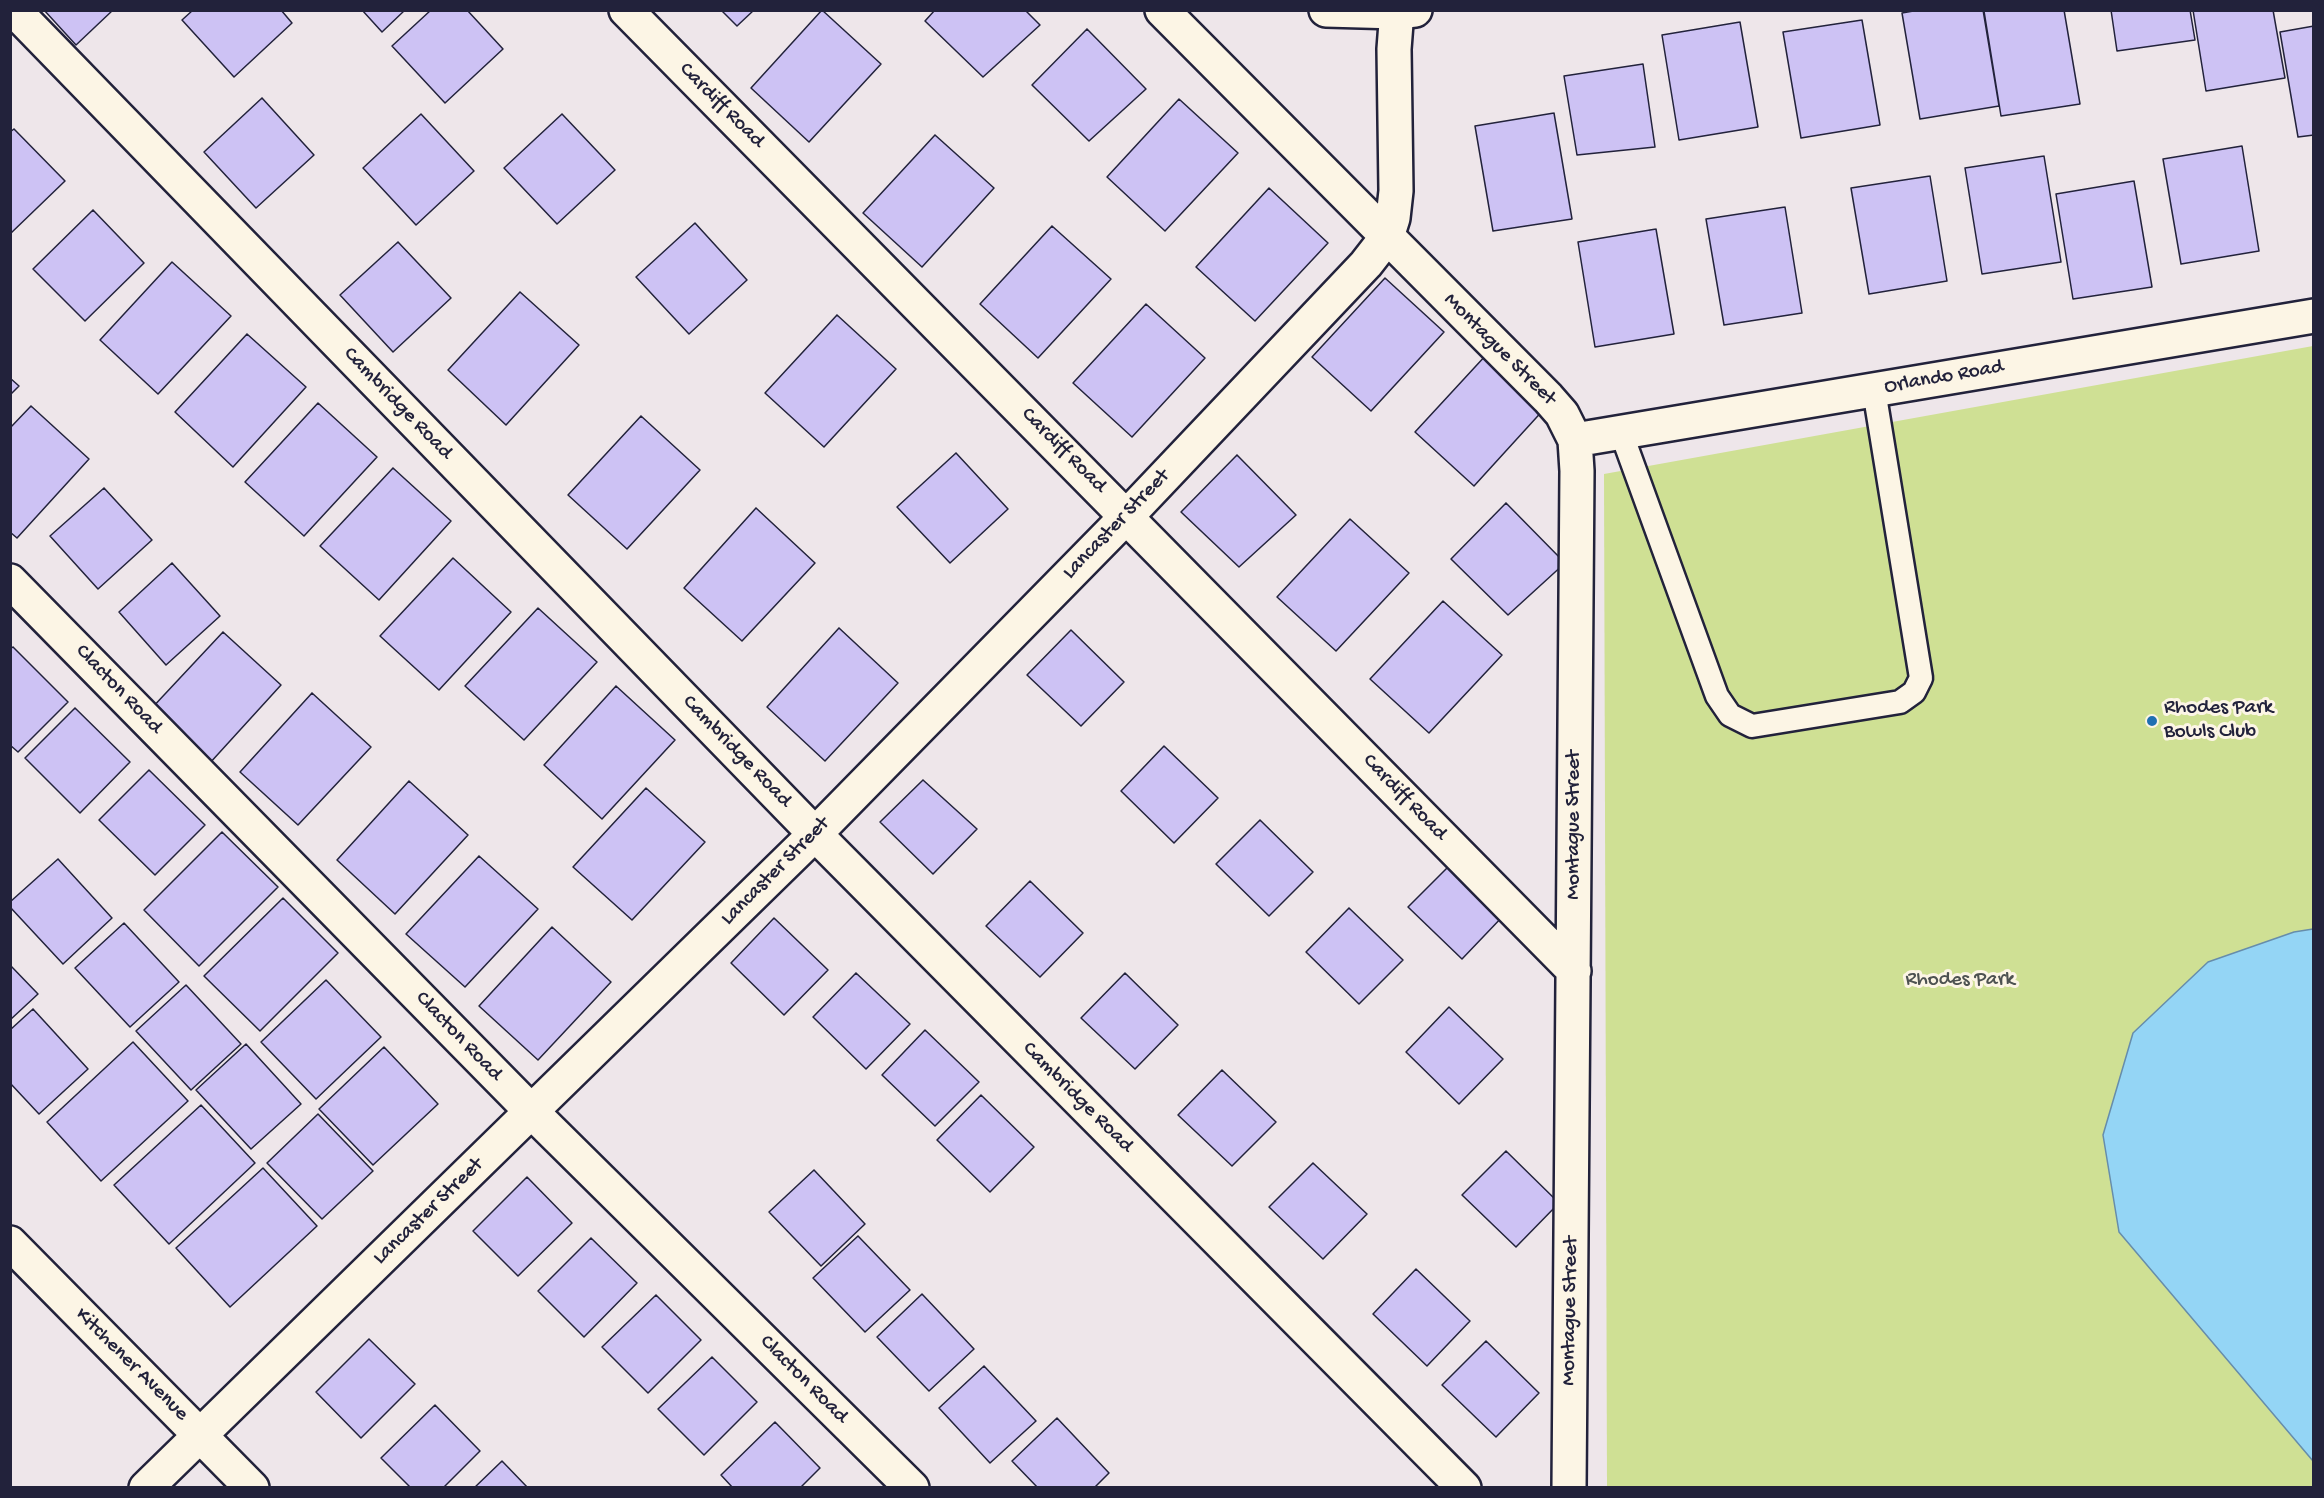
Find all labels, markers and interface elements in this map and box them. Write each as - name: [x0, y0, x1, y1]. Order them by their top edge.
- street label: Cardiff Road: [673, 58, 769, 154]
- street label: Montague Street: [1437, 288, 1561, 412]
- street label: Cambridge Road: [337, 342, 457, 466]
- street label: Orlando Road: [1883, 355, 2005, 401]
- street label: Cardiff Road: [1015, 403, 1111, 499]
- street label: Lancaster Street: [1058, 465, 1176, 585]
- street label: Clacton Road: [69, 640, 167, 740]
- street label: Cambridge Road: [676, 690, 796, 814]
- place label: Rhodes Park Bowls Club: [2164, 696, 2273, 746]
- marker: Rhodes Park Bowls Club: [2145, 714, 2159, 728]
- street label: Cardiff Road: [1356, 749, 1452, 847]
- street label: Montague Street: [1562, 750, 1588, 900]
- street label: Lancaster Street: [716, 812, 836, 932]
- park label: Rhodes Park: [1905, 968, 2015, 994]
- street label: Clacton Road: [409, 987, 507, 1087]
- street label: Cambridge Road: [1016, 1037, 1138, 1159]
- street label: Lancaster Street: [369, 1153, 489, 1271]
- street label: Montague Street: [1557, 1236, 1585, 1386]
- street label: Kitchener Avenue: [69, 1303, 193, 1427]
- street label: Clacton Road: [753, 1330, 853, 1430]

